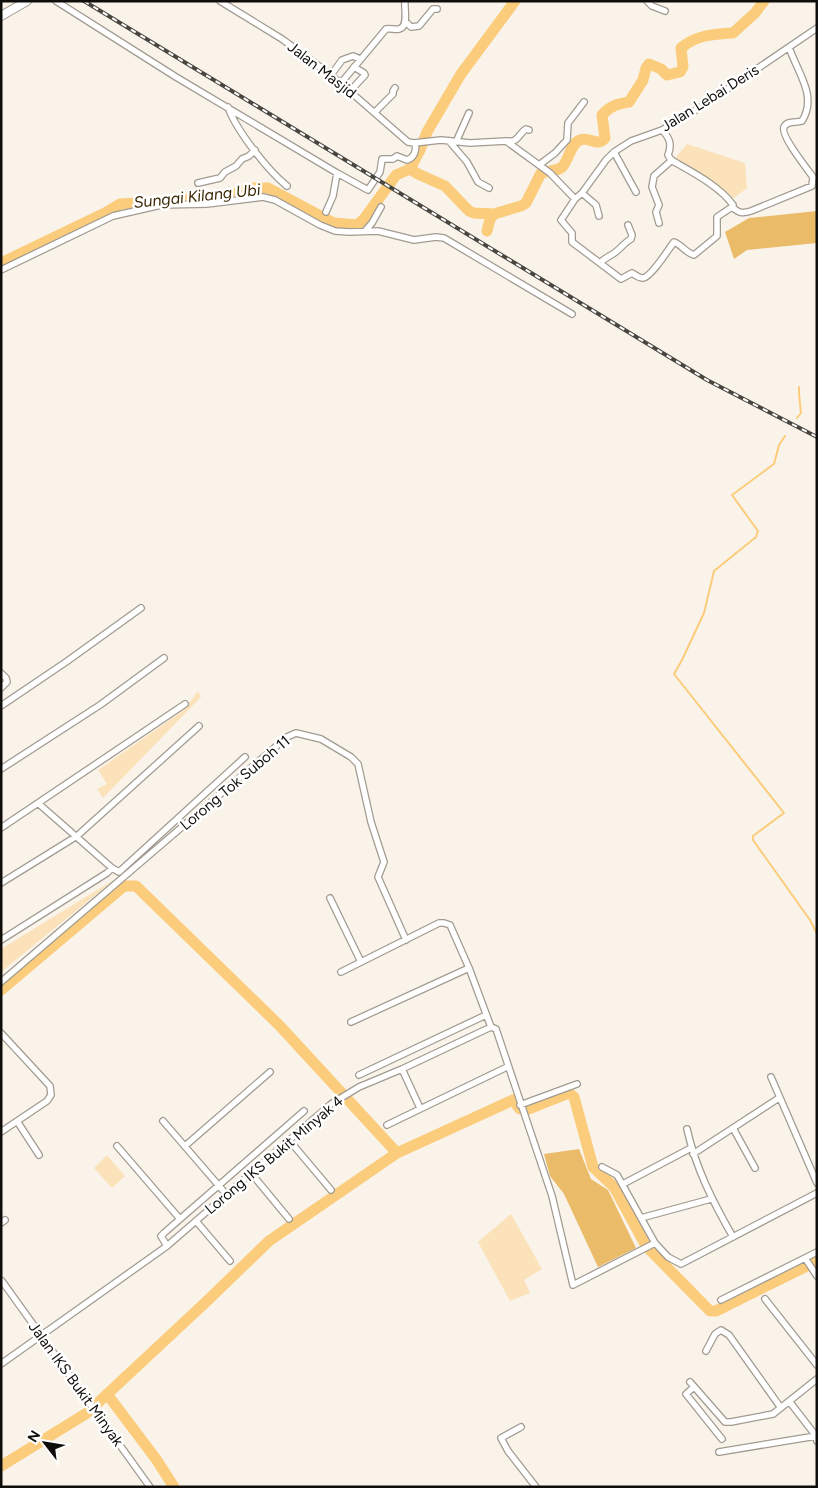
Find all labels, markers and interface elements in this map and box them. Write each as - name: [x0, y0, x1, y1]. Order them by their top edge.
- street label: Jalan Masjid: [284, 38, 360, 102]
- street label: Jalan Lebai Deris: [658, 61, 762, 135]
- water label: Sungai Kilang Ubi: [133, 180, 262, 212]
- street label: Lorong Tok Suboh 11: [176, 732, 294, 834]
- street label: Lorong IKS Bukit Minyak 4: [201, 1092, 347, 1218]
- street label: Jalan IKS Bukit Minyak: [25, 1318, 128, 1450]
- north arrow: [20, 1418, 70, 1468]
- text: N: [24, 1428, 44, 1446]

